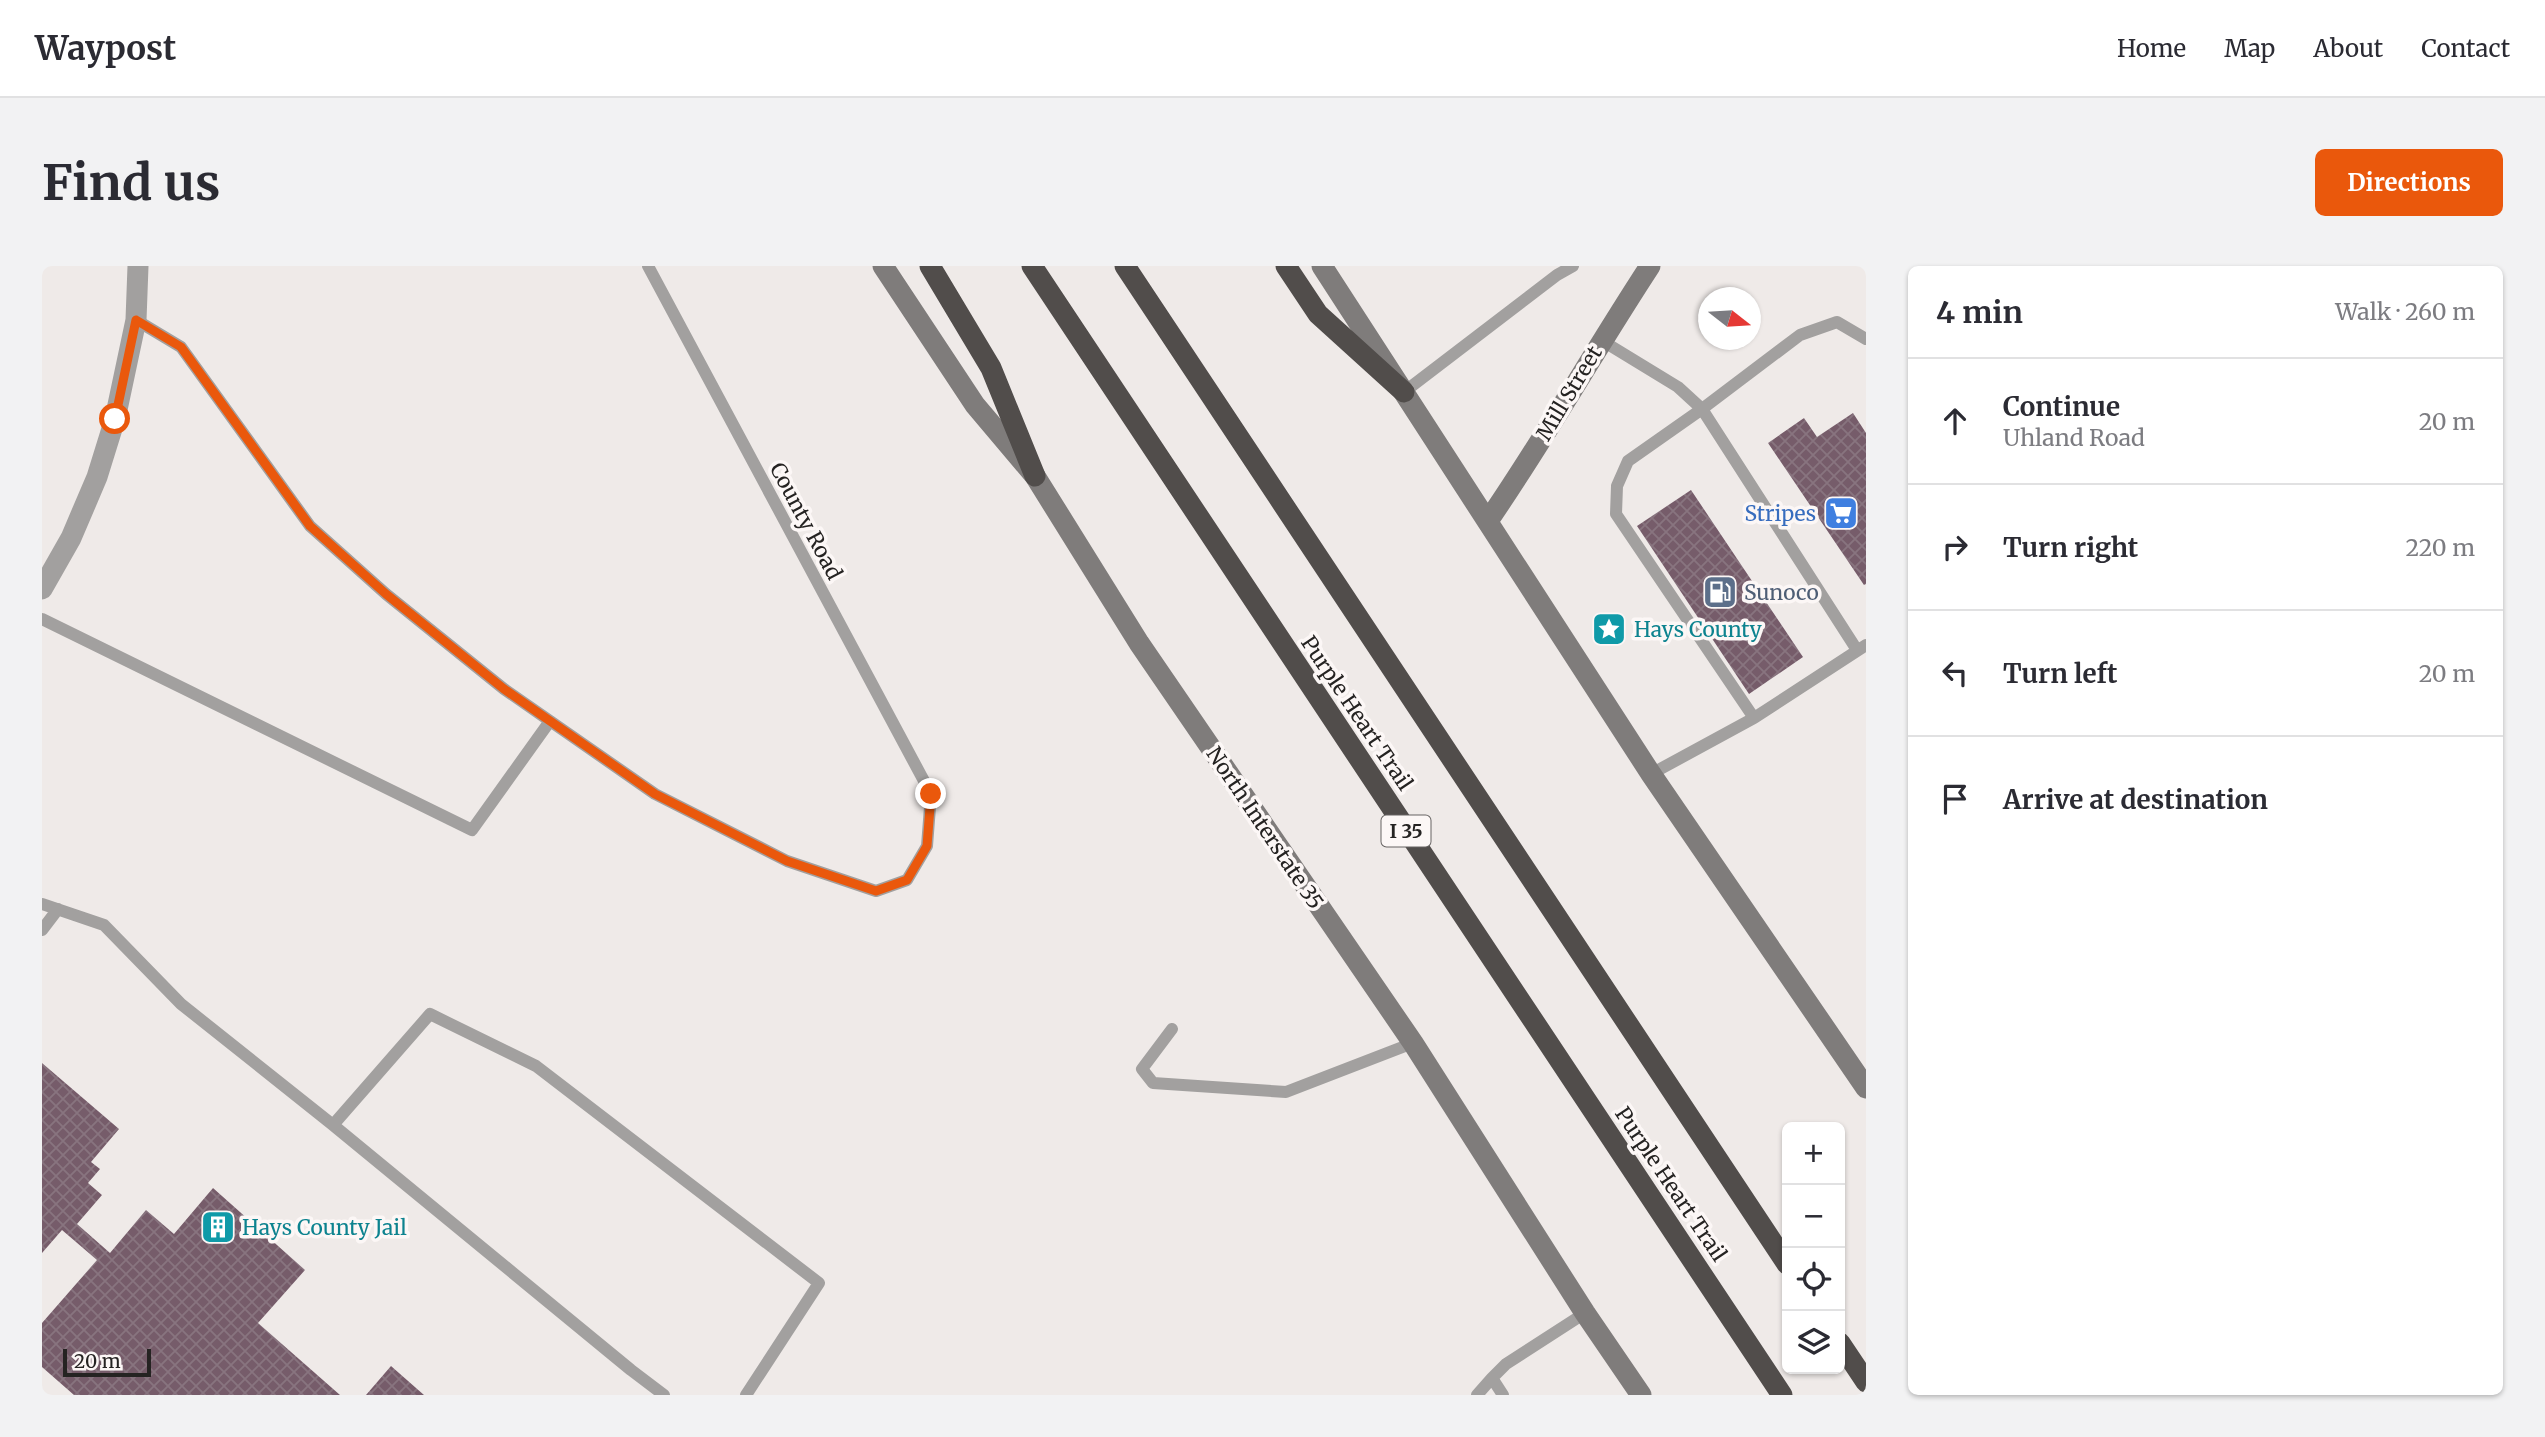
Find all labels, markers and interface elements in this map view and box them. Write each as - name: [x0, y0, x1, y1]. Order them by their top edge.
- text: Waypost: [35, 28, 176, 69]
- text: Home: [2117, 33, 2186, 64]
- text: Map: [2224, 33, 2275, 64]
- text: About: [2313, 33, 2383, 64]
- text: Contact: [2421, 33, 2510, 64]
- button: Directions: [2315, 149, 2503, 216]
- text: Find us: [42, 152, 220, 213]
- north arrow: [1698, 287, 1761, 350]
- text: 4 min: [1936, 293, 2023, 331]
- text: Walk · 260 m: [2335, 297, 2475, 326]
- street label: Mill Street: [1530, 341, 1608, 445]
- text: Continue: [2003, 390, 2120, 423]
- icon: ahead: [1936, 402, 1974, 440]
- route start: [99, 403, 130, 434]
- text: 20 m: [2419, 407, 2475, 436]
- text: Uhland Road: [2003, 423, 2145, 452]
- street label: County Road: [764, 458, 848, 585]
- supermarket icon: Stripes: [1822, 494, 1860, 532]
- place label: Stripes: [1745, 500, 1816, 527]
- icon: right: [1936, 528, 1974, 566]
- text: Turn right: [2003, 531, 2138, 564]
- text: 220 m: [2405, 533, 2475, 562]
- fuel station icon: Sunoco: [1701, 573, 1739, 611]
- place label: Sunoco: [1744, 579, 1819, 606]
- place icon: Hays County: [1590, 610, 1628, 648]
- place label: Hays County: [1634, 616, 1763, 643]
- street label: Purple Heart Trail: [1295, 630, 1419, 796]
- icon: left: [1936, 654, 1974, 692]
- text: Turn left: [2003, 657, 2117, 690]
- text: 20 m: [2419, 659, 2475, 688]
- street label: North Interstate 35: [1201, 742, 1329, 914]
- route end: [915, 778, 946, 809]
- icon: arrive: [1936, 780, 1974, 818]
- text: Arrive at destination: [2003, 783, 2268, 816]
- road number: I 35: [1382, 816, 1430, 846]
- street label: Purple Heart Trail: [1609, 1101, 1733, 1267]
- map controls: [1782, 1122, 1845, 1374]
- button: +: [1782, 1122, 1845, 1185]
- button: −: [1782, 1185, 1845, 1248]
- building icon: Hays County Jail: [199, 1208, 237, 1246]
- place label: Hays County Jail: [242, 1214, 407, 1241]
- button: locate: [1782, 1248, 1845, 1311]
- button: layers: [1782, 1311, 1845, 1374]
- scale bar: [63, 1346, 150, 1378]
- text: 20 m: [74, 1349, 121, 1373]

